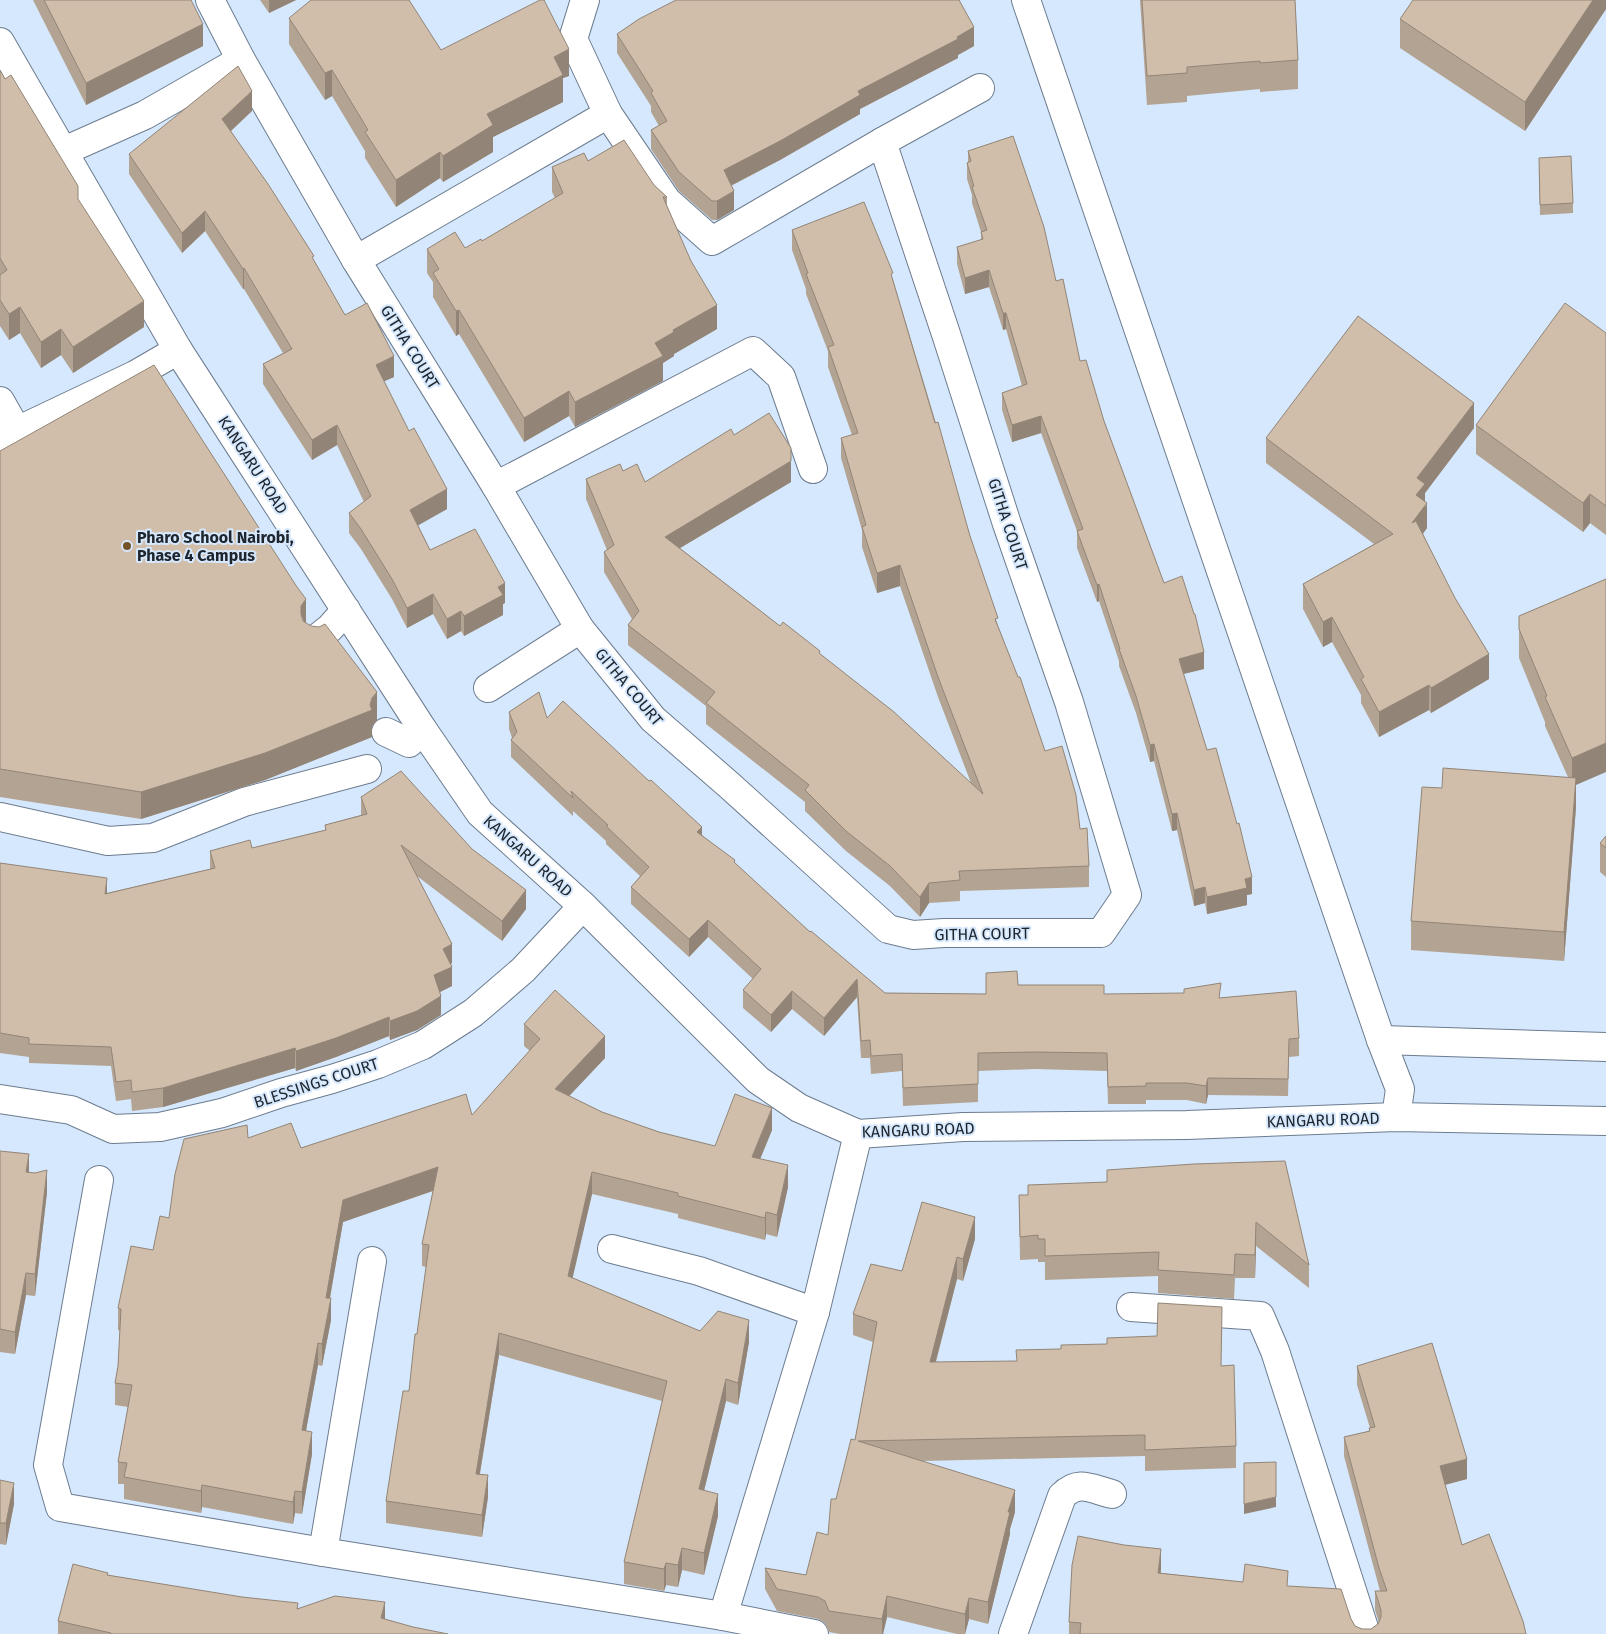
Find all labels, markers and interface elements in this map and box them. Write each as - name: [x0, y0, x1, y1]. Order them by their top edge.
- street label: GITHA COURT: [377, 302, 444, 393]
- street label: KANGARU ROAD: [214, 412, 292, 518]
- street label: GITHA COURT: [984, 476, 1032, 573]
- place label: Pharo School Nairobi, Phase 4 Campus: [137, 528, 294, 565]
- marker: Pharo School Nairobi, Phase 4 Campus: [121, 540, 133, 552]
- street label: GITHA COURT: [591, 644, 667, 730]
- street label: KANGARU ROAD: [480, 811, 576, 901]
- street label: GITHA COURT: [934, 924, 1031, 944]
- street label: BLESSINGS COURT: [251, 1054, 381, 1112]
- street label: KANGARU ROAD: [1266, 1109, 1380, 1131]
- street label: KANGARU ROAD: [861, 1119, 975, 1141]

